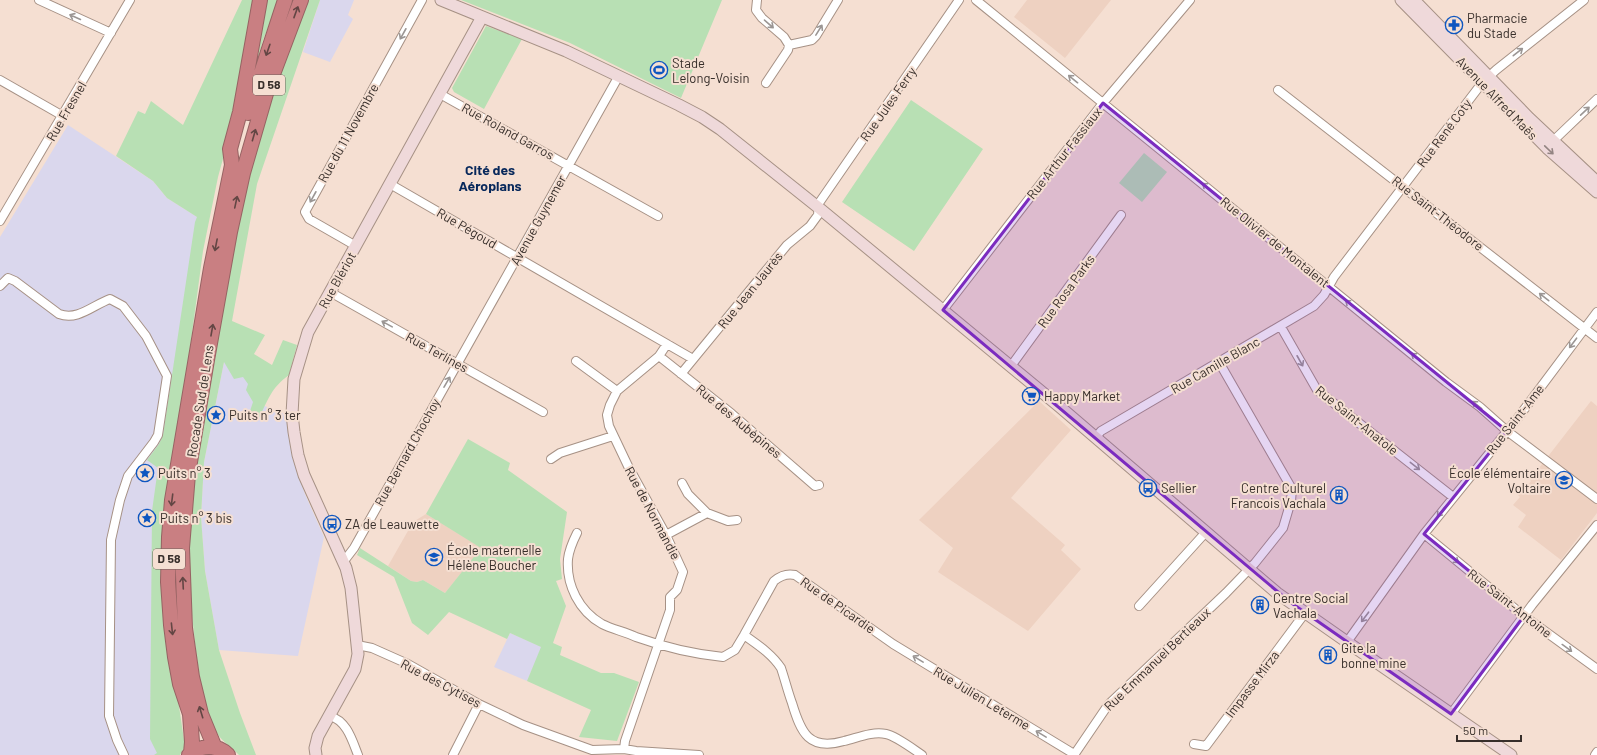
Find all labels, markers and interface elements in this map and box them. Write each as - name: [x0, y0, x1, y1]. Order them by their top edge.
- one-way arrow: [292, 7, 300, 19]
- place label: Pharmacie du Stade: [1467, 10, 1528, 41]
- one-way arrow: [69, 12, 81, 20]
- pharmacy icon: Pharmacie du Stade: [1444, 15, 1464, 35]
- one-way arrow: [764, 19, 774, 28]
- one-way arrow: [816, 24, 824, 36]
- one-way arrow: [399, 28, 407, 40]
- one-way arrow: [264, 44, 272, 56]
- one-way arrow: [1513, 47, 1524, 56]
- street label: Avenue Alfred Maës: [1453, 53, 1541, 143]
- place label: Stade Lelong-Voisin: [672, 55, 749, 86]
- sports icon: Stade Lelong-Voisin: [649, 60, 669, 80]
- street label: Rue Jules Ferry: [856, 64, 920, 144]
- one-way arrow: [1067, 74, 1078, 83]
- road number: D 58: [253, 75, 285, 95]
- street label: Rue Fresnel: [43, 78, 89, 144]
- street label: Rue du 11 Novembre: [314, 81, 382, 185]
- street label: Rue René Coty: [1413, 96, 1475, 170]
- street label: Rue Roland Garros: [459, 99, 557, 163]
- street label: Rue Arthur Fassiaux: [1023, 104, 1105, 202]
- one-way arrow: [1580, 106, 1590, 115]
- one-way arrow: [251, 129, 258, 142]
- one-way arrow: [1544, 145, 1554, 155]
- district label: Cité des Aéroplans: [458, 161, 522, 194]
- street label: Avenue Guynemer: [507, 172, 570, 268]
- street label: Rue Saint-Théodore: [1389, 172, 1487, 254]
- one-way arrow: [1201, 182, 1212, 191]
- one-way arrow: [308, 190, 316, 202]
- street label: Rue Olivier de Montalent: [1217, 193, 1333, 291]
- one-way arrow: [233, 196, 241, 209]
- street label: Rue Pégoud: [434, 204, 500, 252]
- one-way arrow: [211, 238, 219, 251]
- street label: Rue Jean Jaurès: [714, 248, 786, 332]
- street label: Rue Blériot: [315, 249, 359, 311]
- street label: Rue Rosa Parks: [1034, 251, 1098, 331]
- one-way arrow: [1539, 292, 1550, 301]
- one-way arrow: [1345, 299, 1356, 308]
- one-way arrow: [381, 320, 393, 327]
- one-way arrow: [208, 323, 216, 336]
- street label: Rue Terlines: [403, 328, 471, 376]
- street label: Rue Camille Blanc: [1168, 333, 1262, 397]
- one-way arrow: [1569, 338, 1577, 349]
- street label: Rocade Sud de Lens: [183, 344, 217, 458]
- one-way arrow: [1410, 353, 1421, 362]
- one-way arrow: [1297, 355, 1304, 367]
- one-way arrow: [444, 376, 452, 388]
- street label: Rue des Aubépines: [693, 381, 785, 461]
- street label: Rue Saint-Ame: [1483, 381, 1547, 457]
- street label: Rue Saint-Anatole: [1312, 382, 1402, 458]
- supermarket icon: Happy Market: [1021, 386, 1041, 406]
- place label: Happy Market: [1044, 388, 1120, 404]
- street label: Rue Bernard Chochoy: [371, 395, 443, 509]
- one-way arrow: [1472, 401, 1483, 409]
- place icon: Puits n° 3 ter: [206, 405, 226, 425]
- place label: Puits n° 3 ter: [229, 407, 301, 423]
- one-way arrow: [1409, 462, 1420, 471]
- place icon: Puits n° 3: [135, 463, 155, 483]
- street label: Rue de Normandie: [622, 464, 684, 562]
- place label: Puits n° 3: [158, 465, 211, 481]
- place label: École élémentaire Voltaire: [1449, 465, 1551, 496]
- school or university icon: École élémentaire Voltaire: [1554, 470, 1574, 490]
- bus stop icon: Sellier: [1138, 478, 1158, 498]
- place label: Sellier: [1161, 480, 1197, 496]
- place label: Centre Culturel Francois Vachala: [1231, 480, 1326, 511]
- building icon: Centre Culturel Francois Vachala: [1329, 485, 1349, 505]
- one-way arrow: [168, 493, 176, 506]
- one-way arrow: [1437, 506, 1446, 517]
- place icon: Puits n° 3 bis: [137, 508, 157, 528]
- place label: Puits n° 3 bis: [160, 510, 232, 526]
- bus stop icon: ZA de Leauwette: [322, 514, 342, 534]
- place label: ZA de Leauwette: [345, 516, 439, 532]
- place label: École maternelle Hélène Boucher: [447, 542, 542, 573]
- school or university icon: École maternelle Hélène Boucher: [424, 547, 444, 567]
- road number: D 58: [153, 549, 185, 569]
- one-way arrow: [1449, 554, 1459, 563]
- street label: Rue Saint-Antoine: [1465, 565, 1555, 641]
- street label: Rue de Picardie: [798, 573, 878, 637]
- one-way arrow: [179, 577, 186, 590]
- place label: Centre Social Vachala: [1273, 590, 1348, 621]
- building icon: Centre Social Vachala: [1250, 595, 1270, 615]
- street label: Rue Emmanuel Bertieaux: [1100, 604, 1214, 714]
- one-way arrow: [1360, 611, 1369, 622]
- one-way arrow: [168, 622, 175, 635]
- place label: Gite la bonne mine: [1341, 640, 1407, 671]
- one-way arrow: [1562, 643, 1573, 652]
- building icon: Gite la bonne mine: [1318, 645, 1338, 665]
- street label: Impasse Mirza: [1222, 647, 1282, 721]
- street label: Rue des Cytises: [398, 655, 484, 711]
- one-way arrow: [912, 655, 924, 663]
- street label: Rue Julien Leterme: [931, 663, 1033, 733]
- one-way arrow: [197, 705, 204, 718]
- scale bar: [1457, 717, 1521, 743]
- text: 50 m: [1463, 723, 1488, 737]
- one-way arrow: [1035, 729, 1047, 737]

